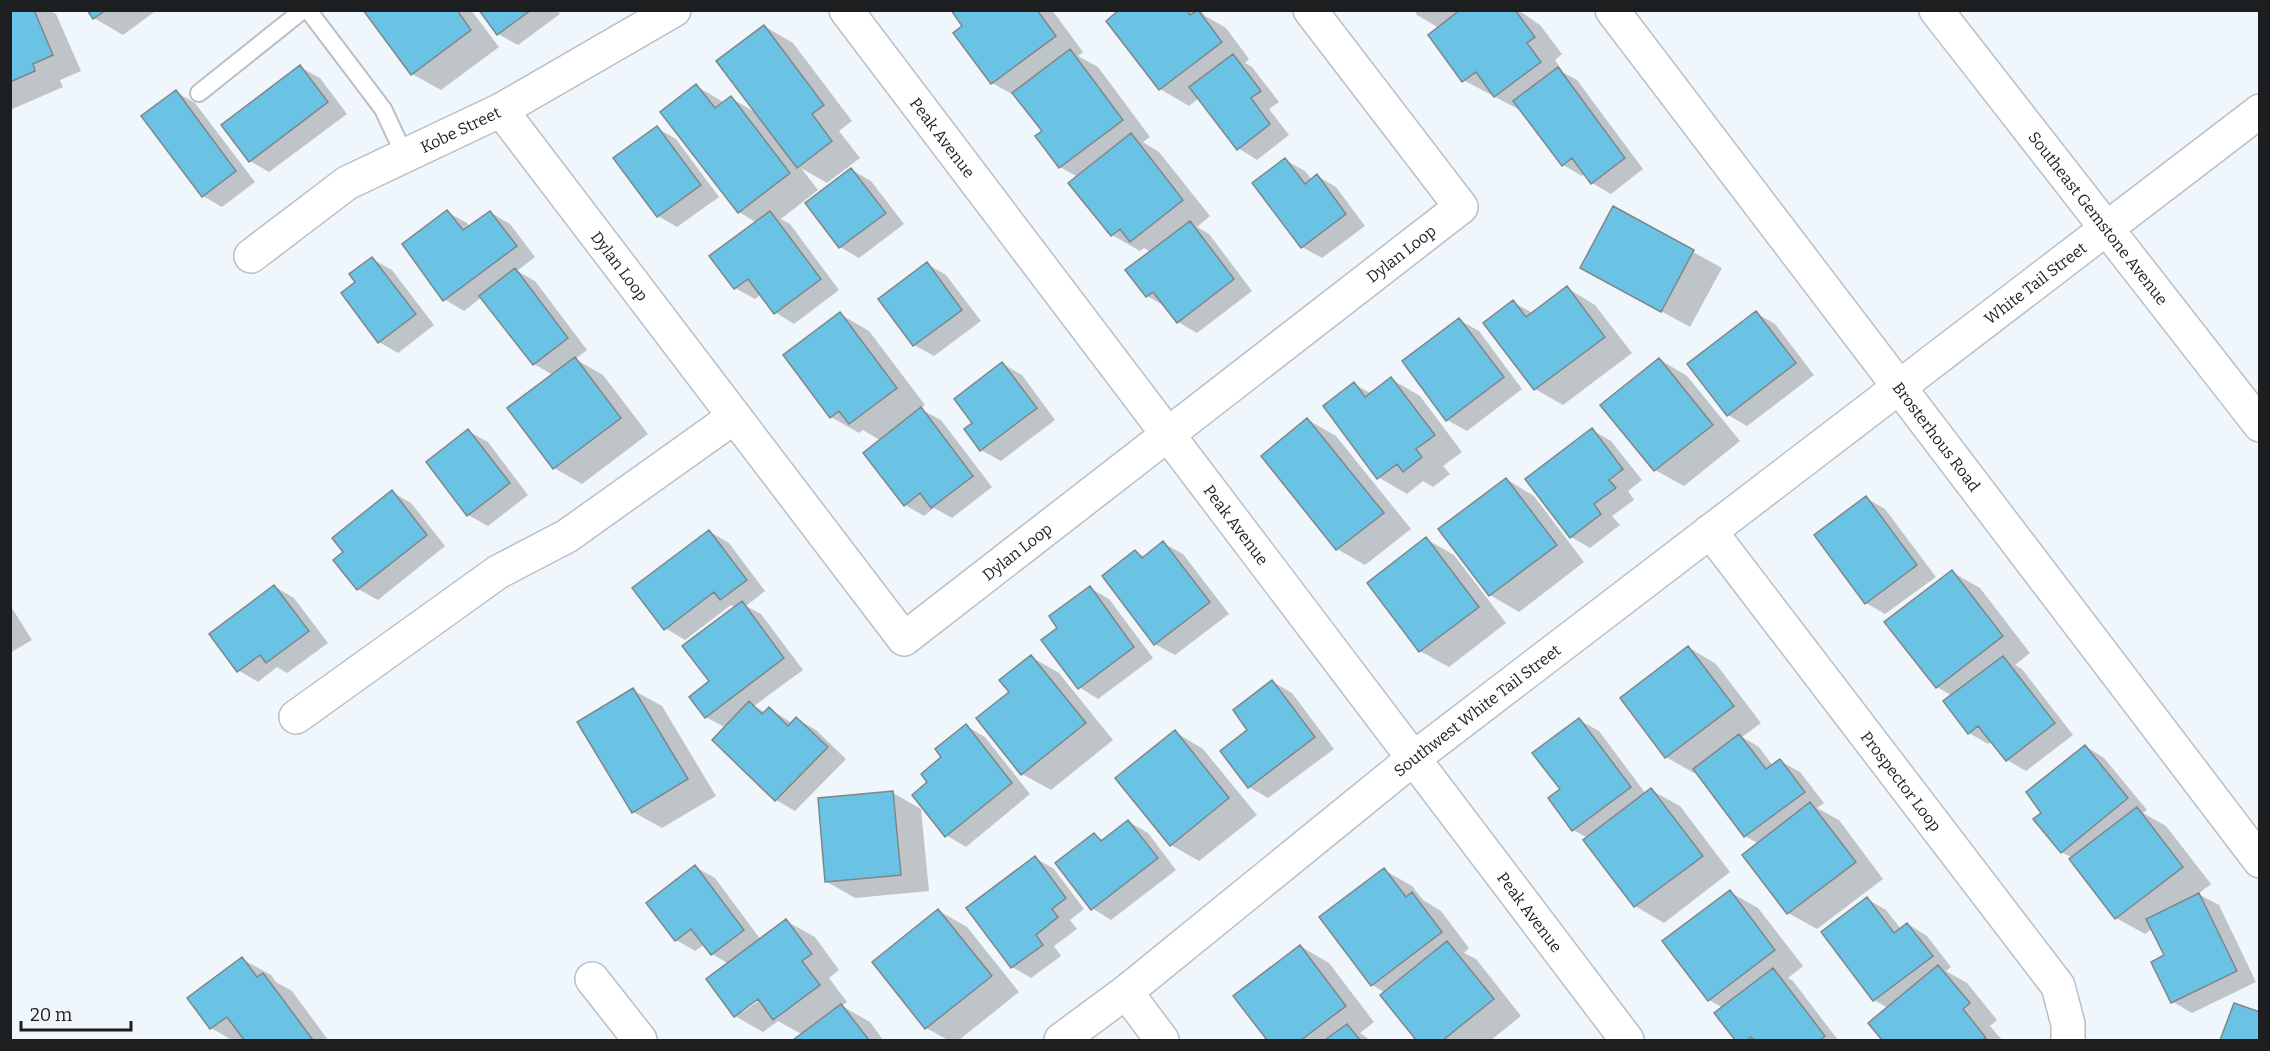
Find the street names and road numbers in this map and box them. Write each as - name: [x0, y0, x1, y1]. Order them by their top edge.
- street label: Peak Avenue: [906, 94, 979, 182]
- street label: Kobe Street: [417, 103, 504, 157]
- street label: Southeast Gemstone Avenue: [2024, 128, 2172, 309]
- street label: Dylan Loop: [1363, 221, 1440, 287]
- street label: Dylan Loop: [587, 228, 652, 305]
- street label: White Tail Street: [1981, 238, 2091, 328]
- street label: Brosterhous Road: [1889, 378, 1984, 496]
- street label: Peak Avenue: [1200, 481, 1272, 569]
- street label: Dylan Loop: [979, 519, 1056, 585]
- street label: Southwest White Tail Street: [1390, 640, 1565, 781]
- street label: Prospector Loop: [1857, 728, 1945, 835]
- street label: Peak Avenue: [1493, 869, 1566, 956]

